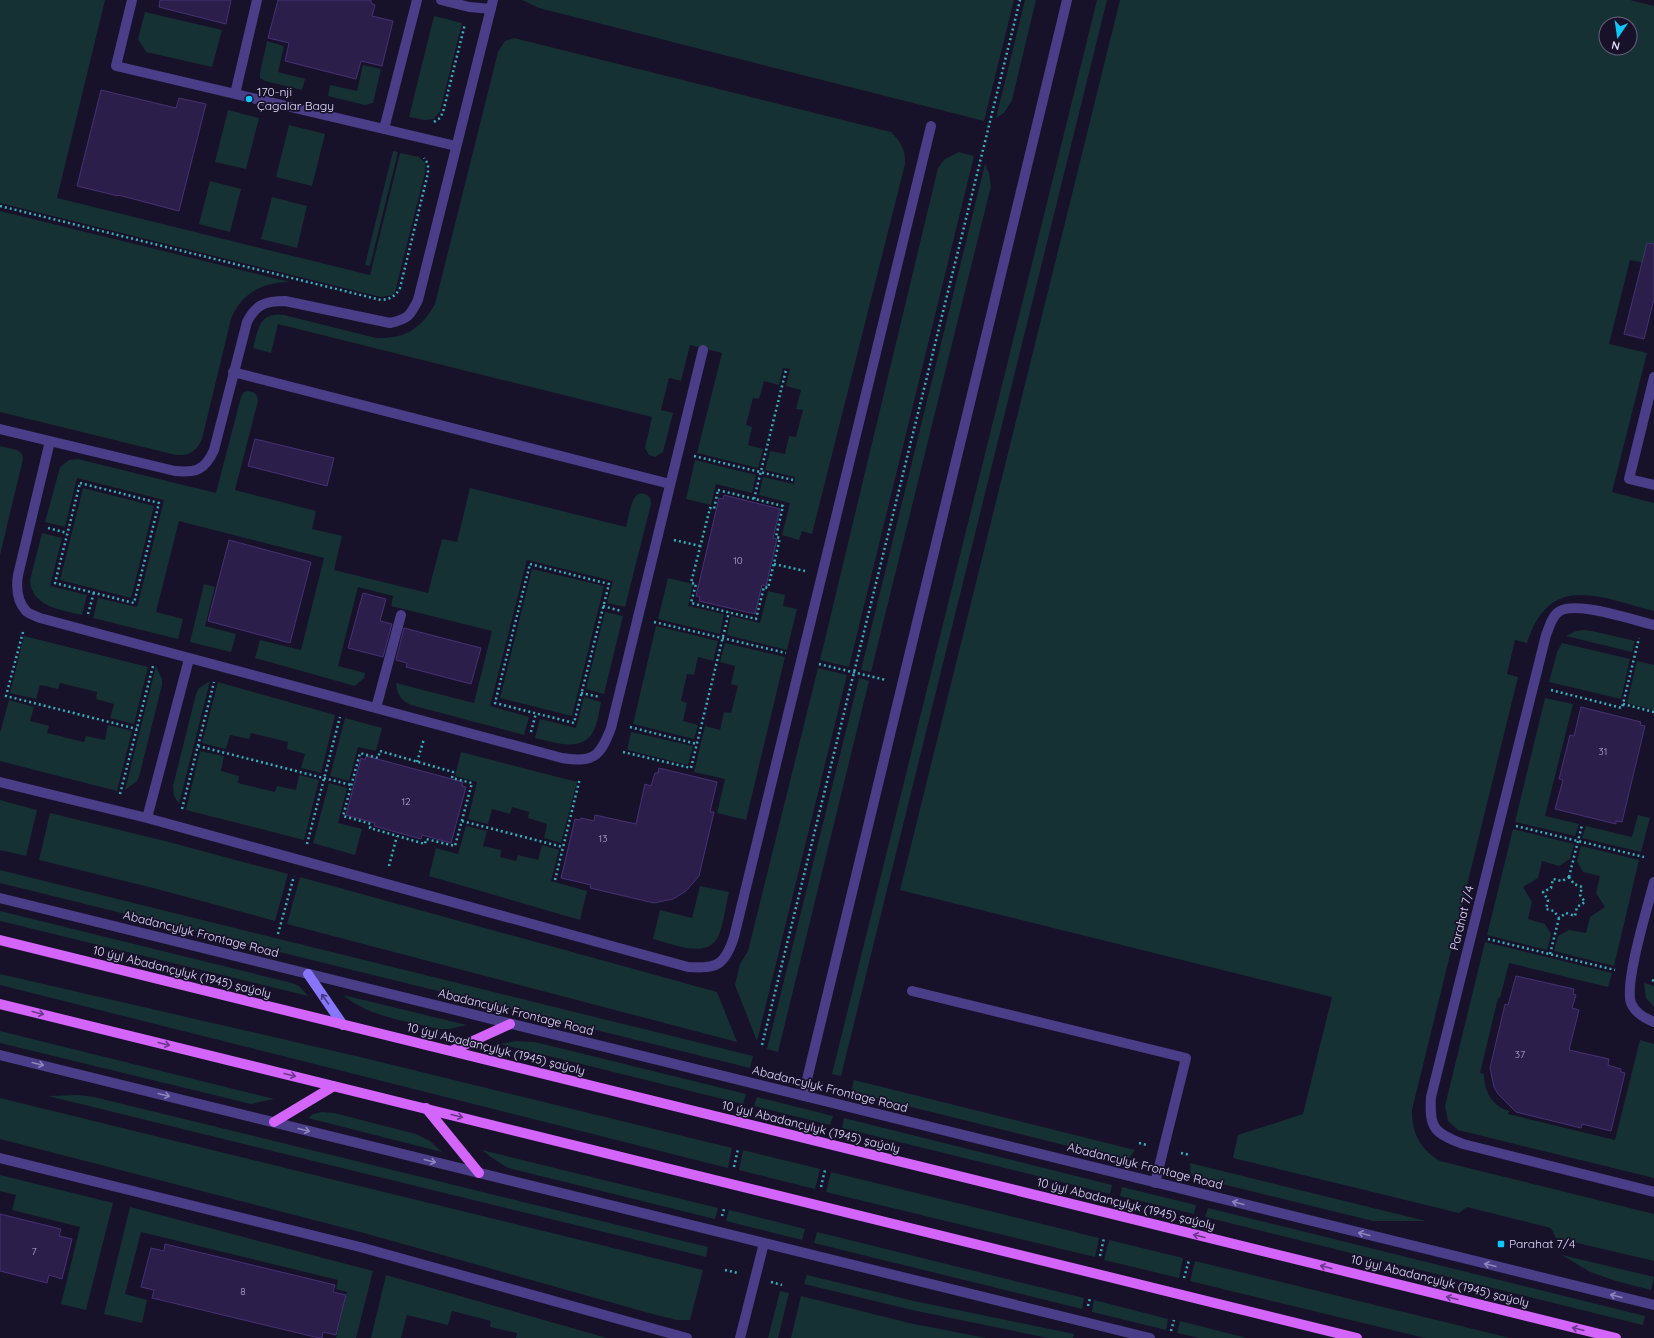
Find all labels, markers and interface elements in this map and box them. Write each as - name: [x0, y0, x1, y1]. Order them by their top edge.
- north arrow: [1598, 16, 1638, 56]
- text: N: [1610, 38, 1621, 53]
- place label: 170-nji Çagalar Bagy: [257, 84, 334, 113]
- marker: 170-nji Çagalar Bagy: [244, 94, 254, 104]
- house number: 10: [733, 554, 743, 567]
- house number: 31: [1599, 745, 1607, 758]
- house number: 12: [401, 795, 411, 808]
- house number: 13: [599, 832, 607, 845]
- street label: Parahat 7/4: [1446, 884, 1477, 952]
- street label: Abadancylyk Frontage Road: [122, 907, 280, 960]
- street label: 10 ýyl Abadançylyk (1945) şaýoly: [91, 942, 273, 1001]
- street label: Abadancylyk Frontage Road: [437, 985, 595, 1038]
- one-way arrow: [321, 994, 329, 1005]
- one-way arrow: [31, 1010, 44, 1017]
- street label: 10 ýyl Abadançylyk (1945) şaýoly: [405, 1019, 587, 1078]
- one-way arrow: [157, 1041, 170, 1048]
- house number: 37: [1515, 1048, 1525, 1061]
- one-way arrow: [31, 1061, 44, 1069]
- street label: Abadancylyk Frontage Road: [751, 1062, 909, 1115]
- one-way arrow: [284, 1072, 297, 1080]
- one-way arrow: [157, 1092, 170, 1100]
- street label: 10 ýyl Abadançylyk (1945) şaýoly: [720, 1097, 902, 1156]
- one-way arrow: [451, 1113, 464, 1121]
- one-way arrow: [297, 1126, 310, 1134]
- street label: Abadancylyk Frontage Road: [1066, 1139, 1224, 1192]
- one-way arrow: [423, 1157, 436, 1165]
- street label: 10 ýyl Abadançylyk (1945) şaýoly: [1035, 1174, 1217, 1233]
- one-way arrow: [1231, 1198, 1244, 1206]
- one-way arrow: [1358, 1229, 1371, 1237]
- one-way arrow: [1193, 1231, 1206, 1239]
- place label: Parahat 7/4: [1509, 1236, 1575, 1251]
- marker: Parahat 7/4: [1496, 1239, 1506, 1249]
- house number: 7: [31, 1245, 37, 1258]
- street label: 10 ýyl Abadançylyk (1945) şaýoly: [1349, 1251, 1531, 1310]
- one-way arrow: [1484, 1261, 1497, 1268]
- one-way arrow: [1319, 1262, 1332, 1270]
- house number: 8: [240, 1285, 246, 1298]
- one-way arrow: [1610, 1292, 1623, 1299]
- one-way arrow: [1446, 1293, 1459, 1301]
- one-way arrow: [1572, 1324, 1585, 1332]

